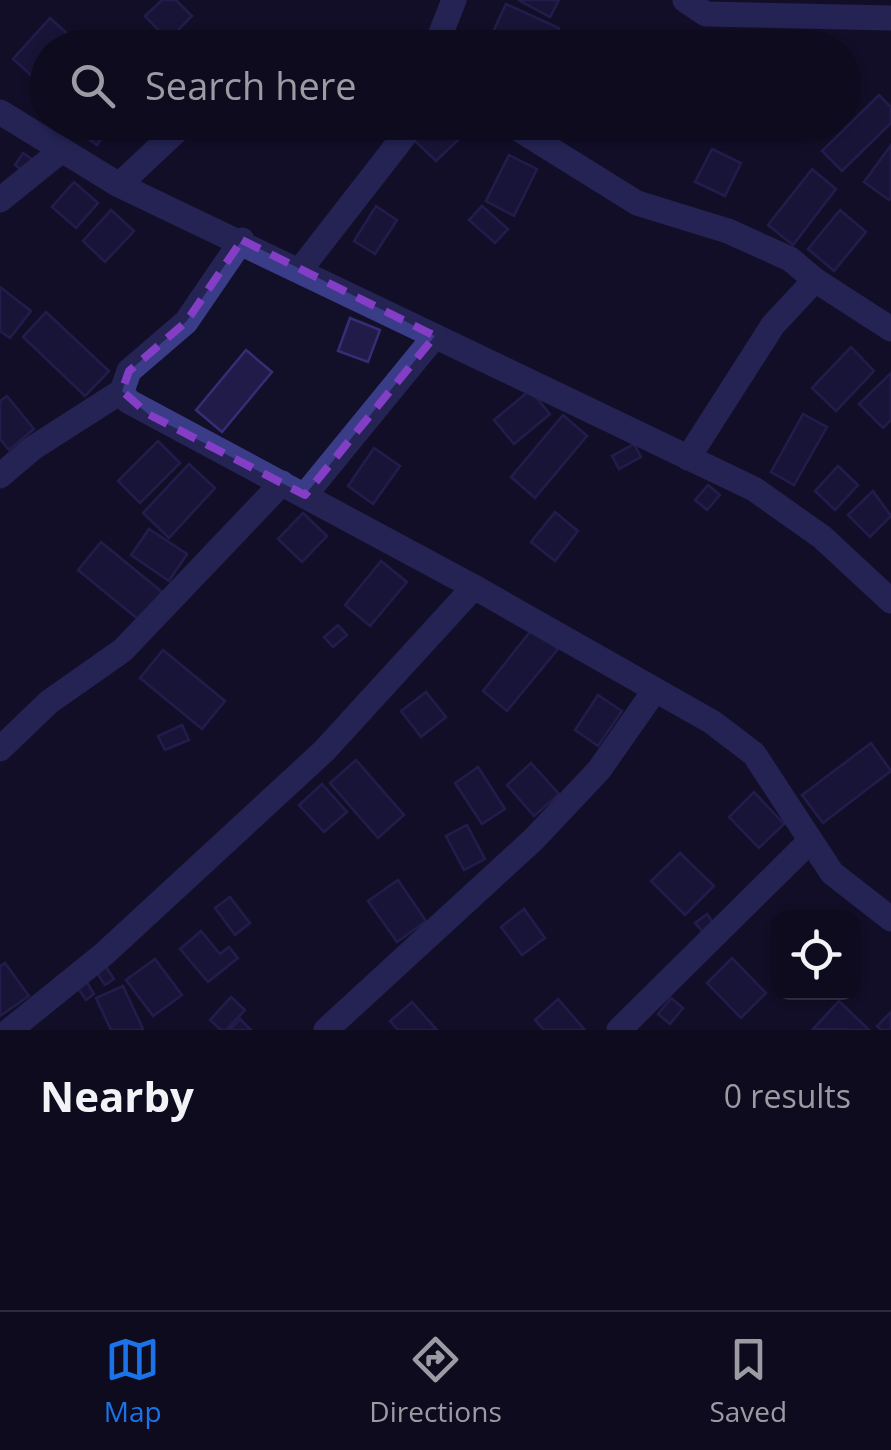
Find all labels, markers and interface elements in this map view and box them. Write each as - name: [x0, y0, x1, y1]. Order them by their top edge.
- search box: [30, 30, 861, 140]
- icon: search: [65, 58, 120, 113]
- text: Search here: [145, 59, 357, 111]
- map controls: [771, 910, 861, 1000]
- button: locate: [771, 910, 861, 1000]
- text: Nearby: [40, 1067, 194, 1124]
- text: 0 results: [724, 1074, 851, 1117]
- tab: Map: [104, 1332, 162, 1430]
- tab: Directions: [369, 1332, 502, 1430]
- tab: Saved: [709, 1332, 787, 1430]

